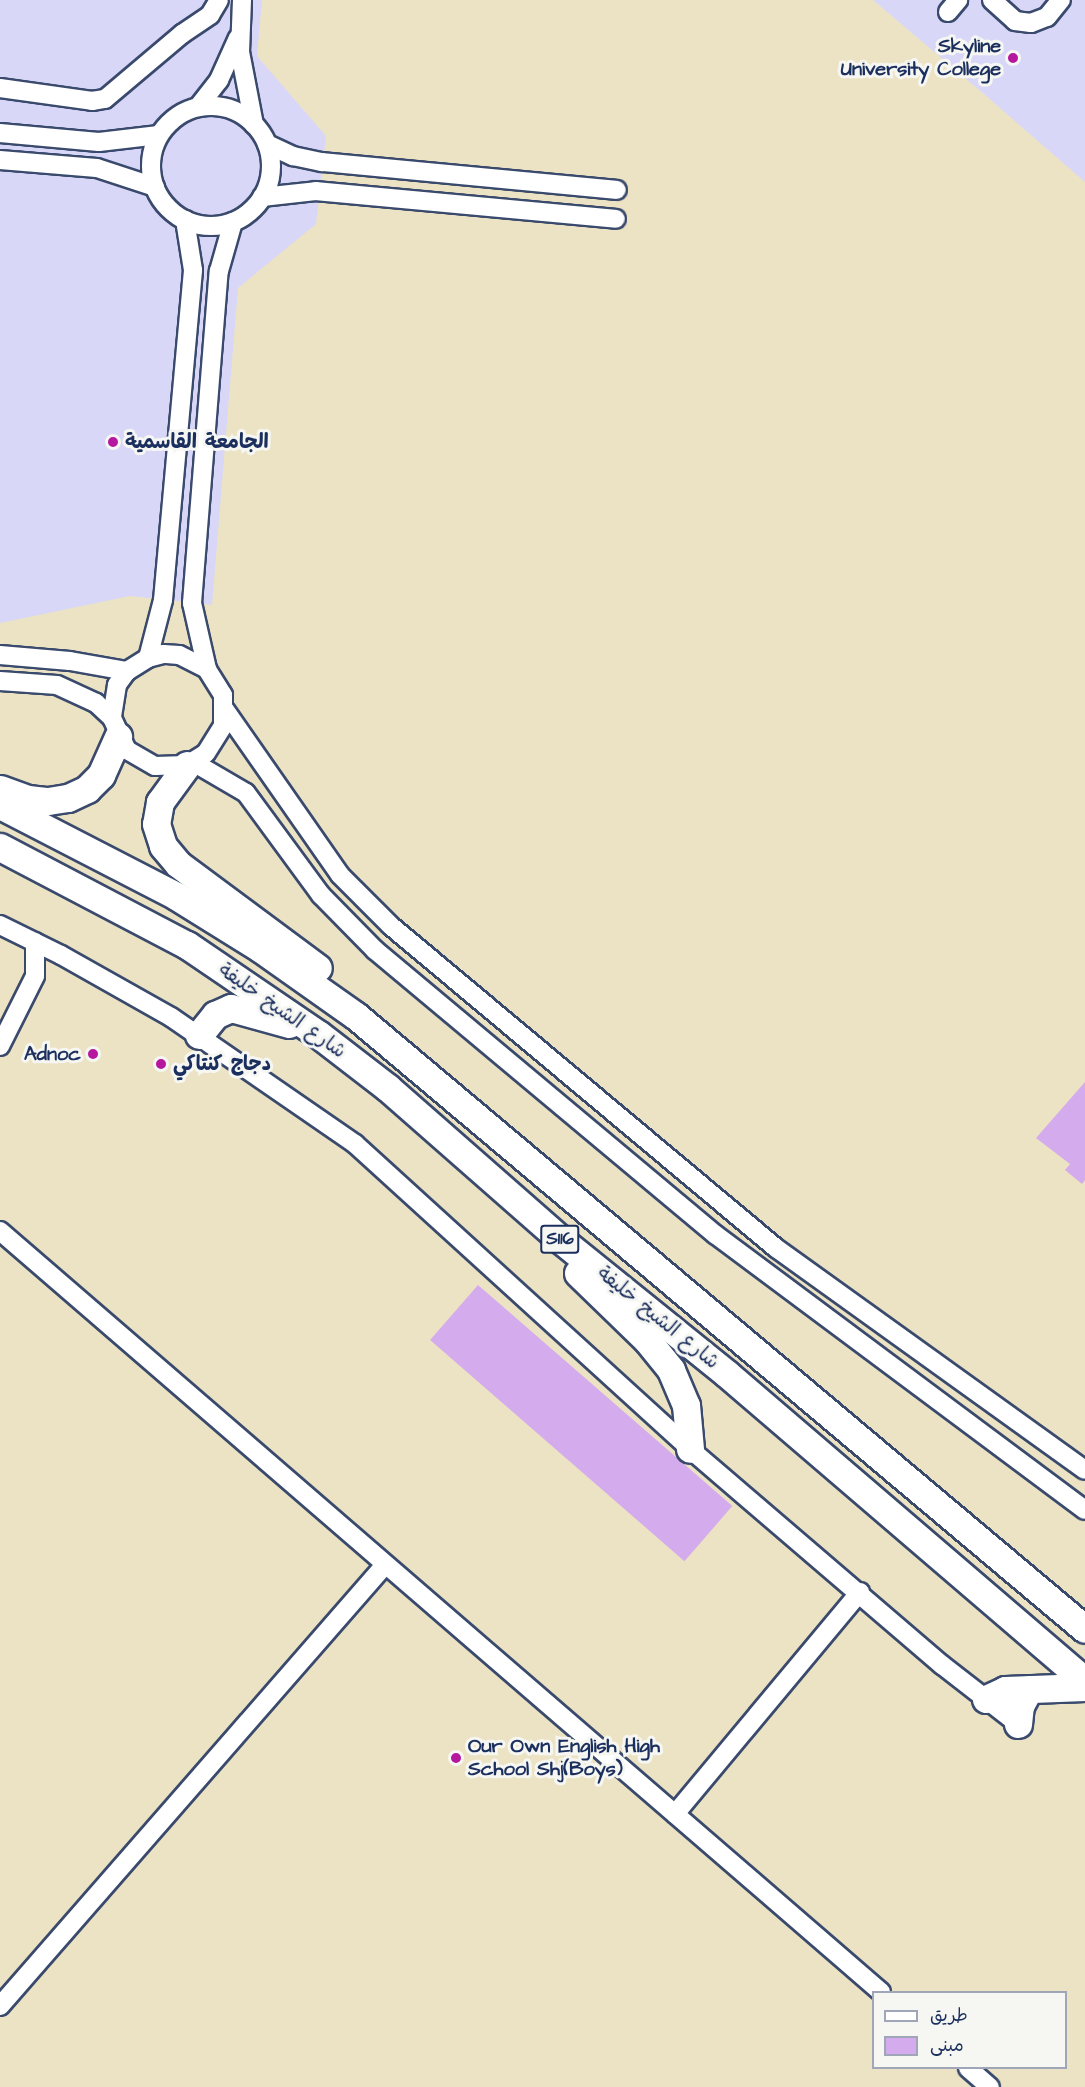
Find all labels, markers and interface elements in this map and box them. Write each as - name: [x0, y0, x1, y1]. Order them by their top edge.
- place label: Skyline University College: [841, 34, 1001, 81]
- marker: Skyline University College: [1006, 51, 1020, 65]
- place label: الجامعة القاسمية: [125, 430, 269, 454]
- marker: الجامعة القاسمية: [106, 435, 120, 449]
- street label: شارع الشيخ خليفة: [214, 958, 350, 1064]
- place label: Adnoc: [24, 1042, 81, 1066]
- marker: Adnoc: [86, 1047, 100, 1061]
- place label: دجاج كنتاكي: [173, 1052, 271, 1076]
- marker: دجاج كنتاكي: [154, 1057, 168, 1071]
- road number: S116: [539, 1224, 581, 1254]
- street label: شارع الشيخ خليفة: [592, 1261, 724, 1375]
- place label: Our Own English High School Shj(Boys): [468, 1734, 660, 1781]
- marker: Our Own English High School Shj(Boys): [449, 1751, 463, 1765]
- legend: [872, 1991, 1067, 2069]
- text: طريق: [930, 2003, 968, 2028]
- text: مبنى: [930, 2033, 964, 2058]

